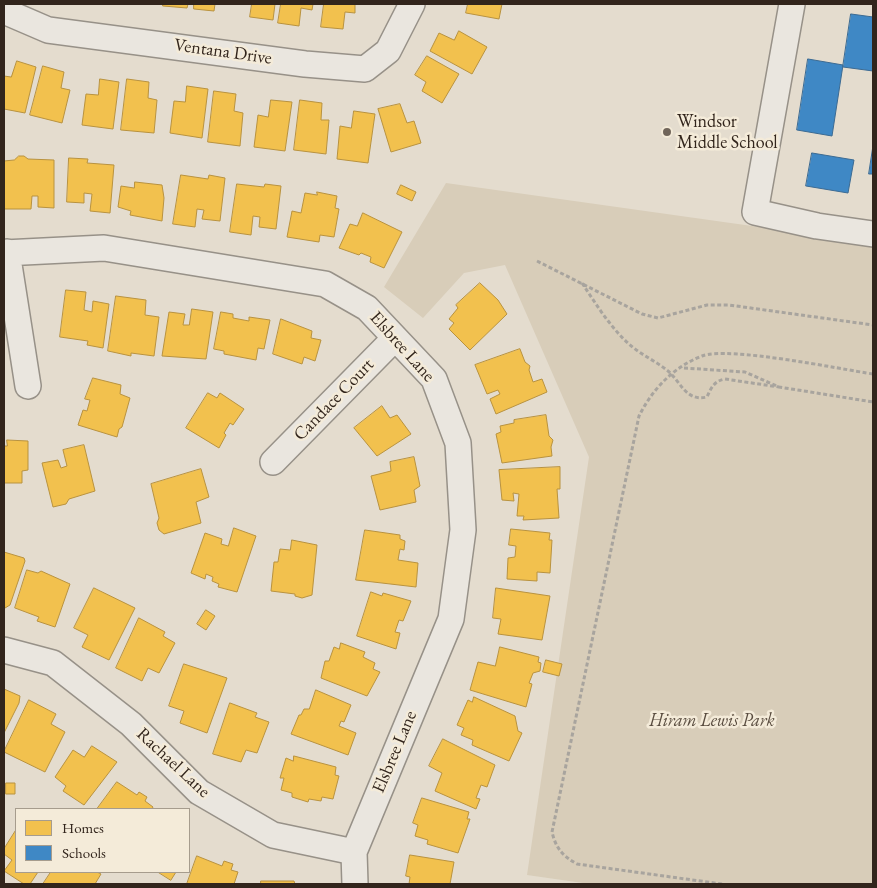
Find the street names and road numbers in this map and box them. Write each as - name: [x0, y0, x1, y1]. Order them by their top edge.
- street label: Ventana Drive: [173, 34, 273, 70]
- street label: Elsbree Lane: [365, 307, 439, 387]
- street label: Candace Court: [289, 354, 379, 446]
- street label: Elsbree Lane: [368, 708, 422, 796]
- street label: Rachael Lane: [132, 723, 214, 803]

